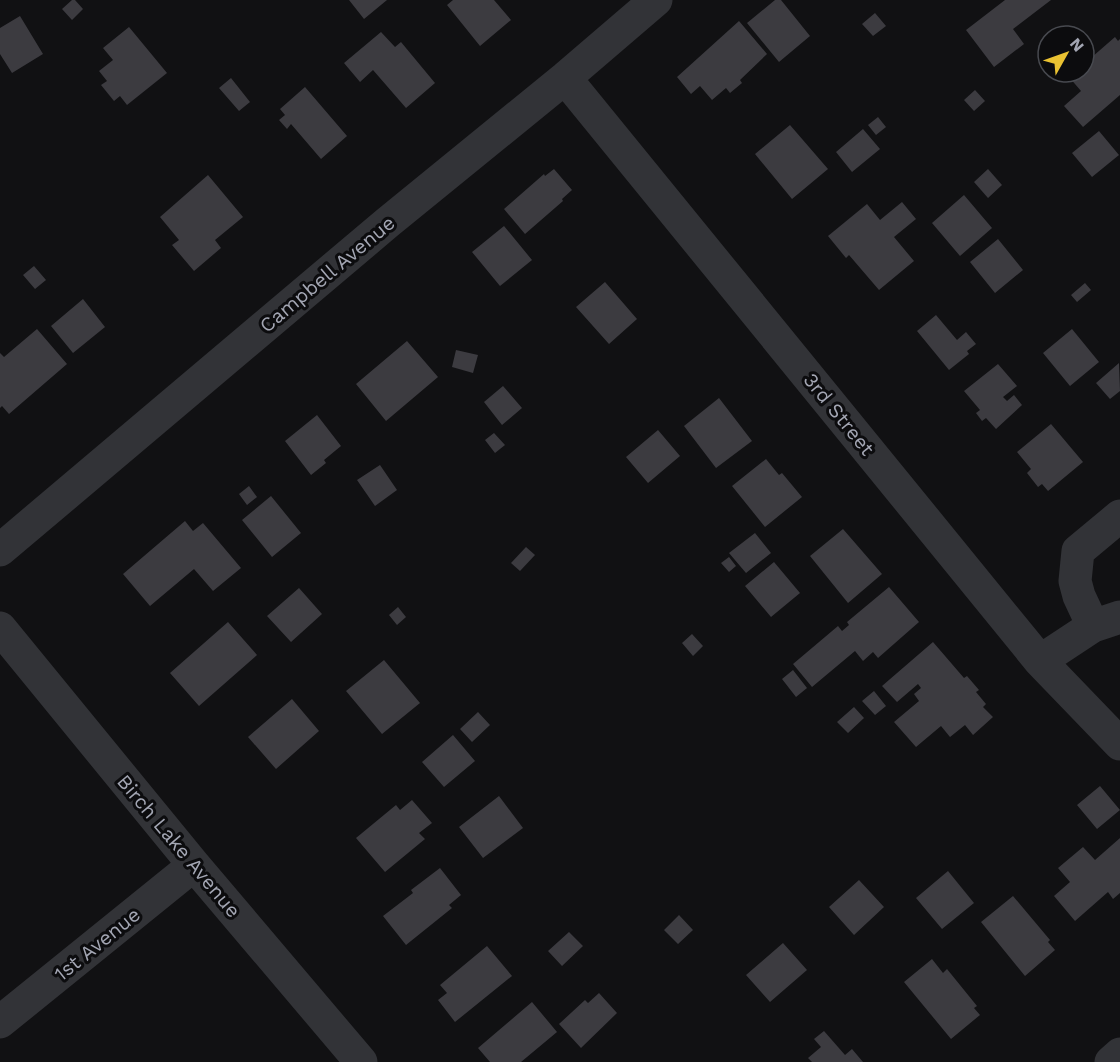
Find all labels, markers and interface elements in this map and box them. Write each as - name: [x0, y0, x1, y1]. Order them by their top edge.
- north arrow: [1036, 24, 1096, 84]
- text: N: [1066, 34, 1088, 55]
- street label: Campbell Avenue: [255, 210, 399, 338]
- street label: 3rd Street: [799, 368, 880, 461]
- street label: Birch Lake Avenue: [112, 770, 246, 922]
- street label: 1st Avenue: [49, 902, 145, 986]

